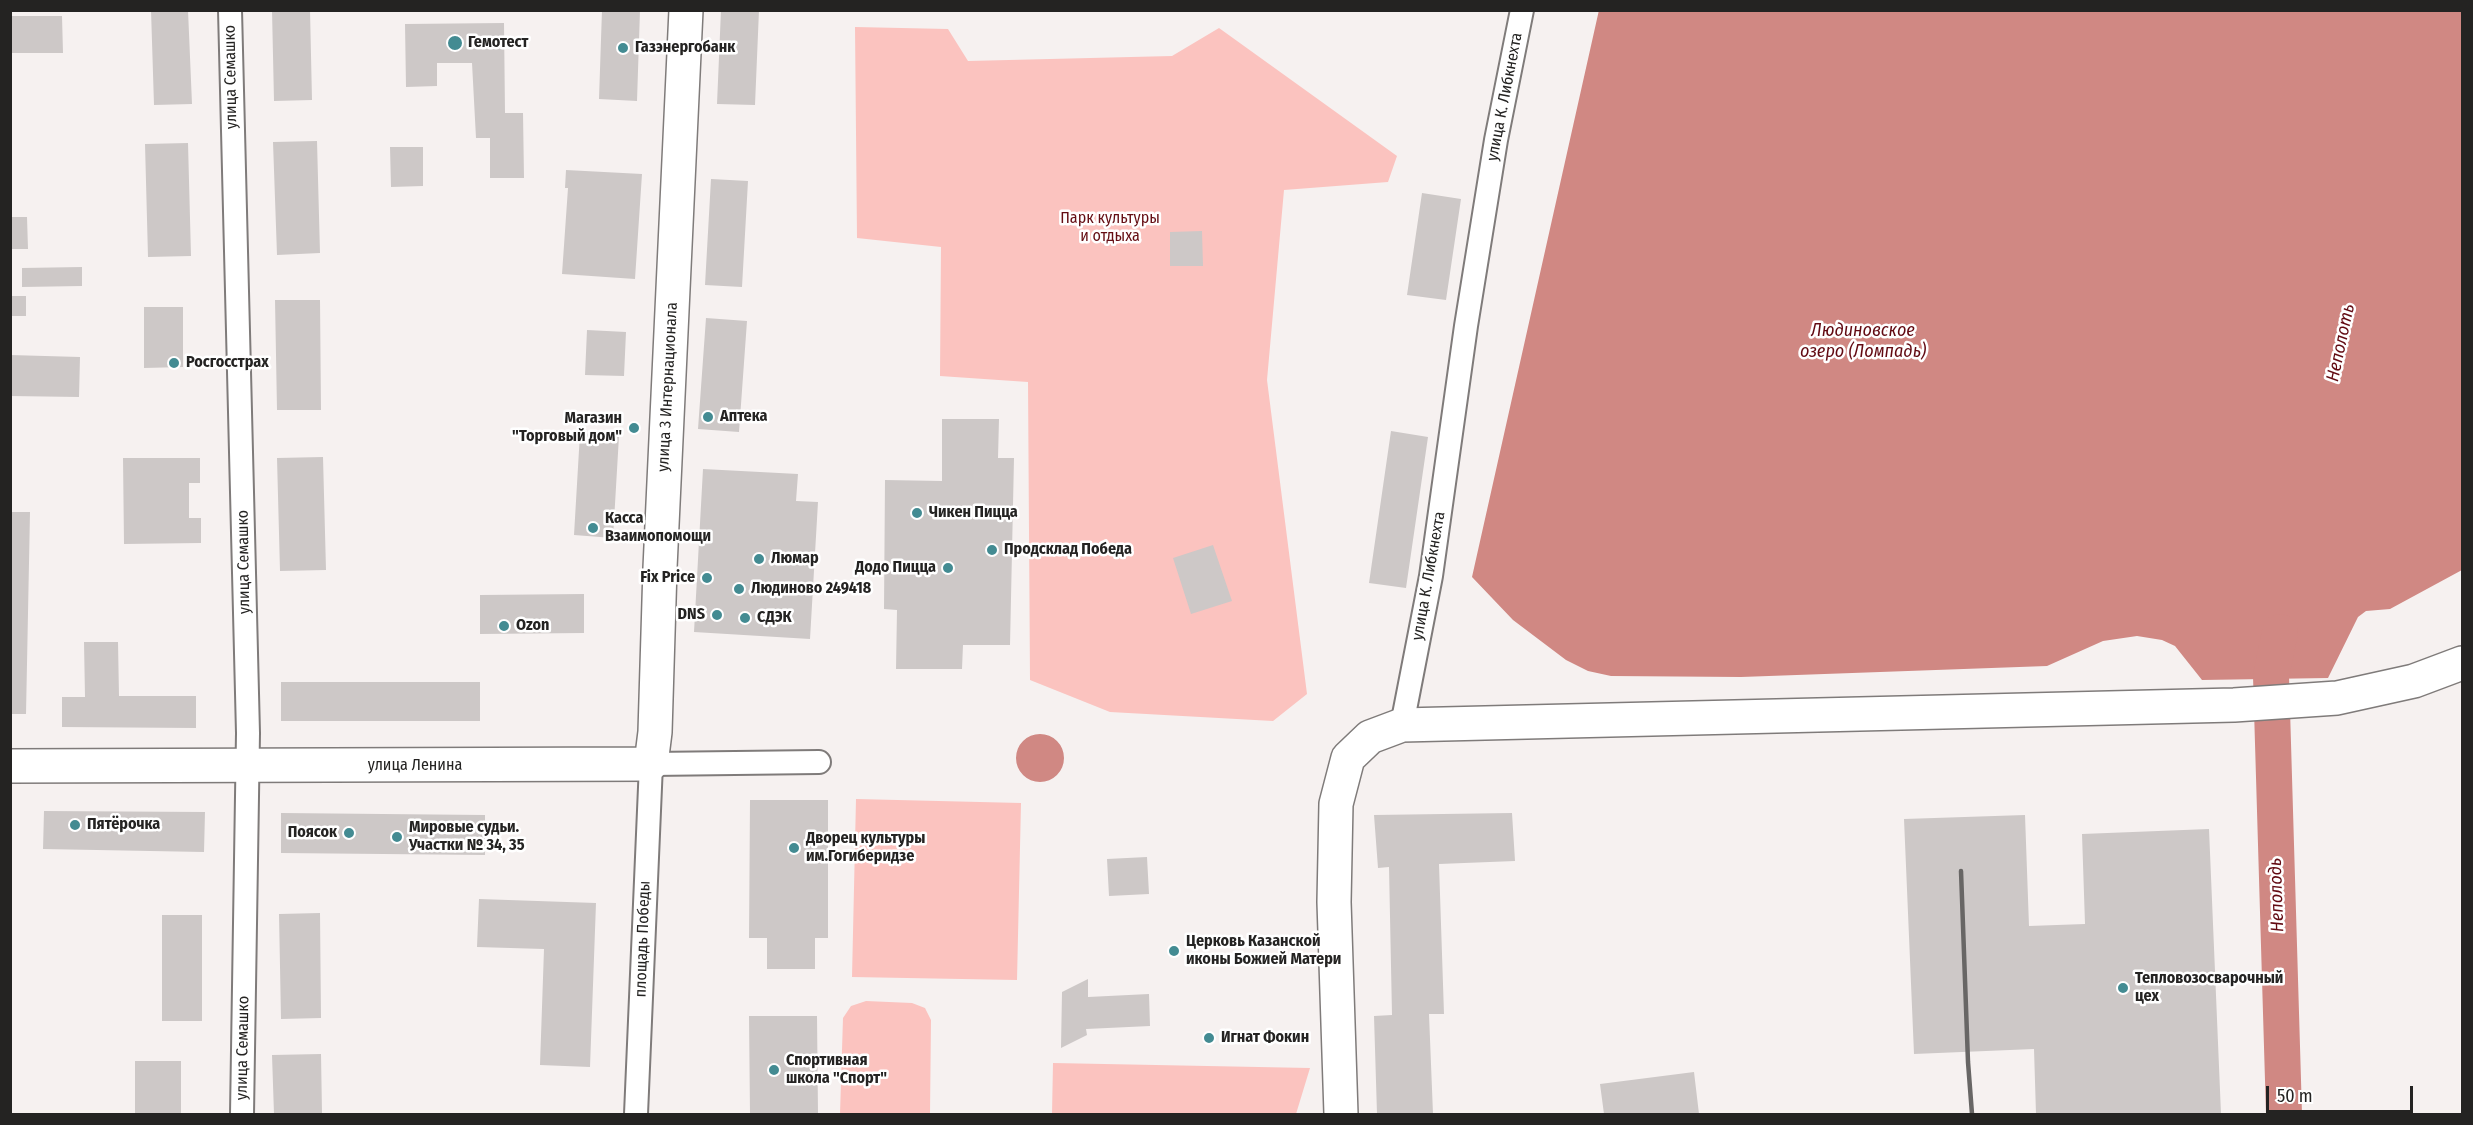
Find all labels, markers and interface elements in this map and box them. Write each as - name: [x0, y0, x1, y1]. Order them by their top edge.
- street label: улица Семашко: [220, 25, 242, 129]
- street label: улица К. Либкнехта: [1483, 31, 1527, 163]
- place label: Гемотест: [468, 33, 528, 53]
- marker: Гемотест: [446, 34, 464, 52]
- place label: Газэнергобанк: [635, 38, 735, 58]
- marker: Газэнергобанк: [616, 41, 630, 55]
- park label: Парк культуры и отдыха: [1060, 209, 1160, 247]
- street label: улица 3 Интернационала: [654, 302, 682, 472]
- water label: Неполоть: [2322, 302, 2360, 384]
- water label: Людиновское озеро (Ломпадь): [1800, 320, 1926, 362]
- place label: Росгосстрах: [186, 353, 269, 373]
- marker: Росгосстрах: [167, 356, 181, 370]
- place label: Аптека: [720, 407, 767, 427]
- place label: Магазин "Торговый дом": [512, 409, 622, 447]
- marker: Аптека: [701, 410, 715, 424]
- marker: Магазин "Торговый дом": [627, 421, 641, 435]
- place label: Чикен Пицца: [929, 503, 1018, 523]
- marker: Чикен Пицца: [910, 506, 924, 520]
- place label: Касса Взаимопомощи: [605, 509, 711, 547]
- street label: улица Семашко: [233, 510, 255, 614]
- street label: улица К. Либкнехта: [1408, 510, 1450, 642]
- marker: Касса Взаимопомощи: [586, 521, 600, 535]
- place label: Продсклад Победа: [1004, 540, 1132, 560]
- marker: Продсклад Победа: [985, 543, 999, 557]
- place label: Люмар: [771, 549, 819, 569]
- marker: Люмар: [752, 552, 766, 566]
- place label: Додо Пицца: [855, 558, 936, 578]
- marker: Додо Пицца: [941, 561, 955, 575]
- place label: Fix Price: [640, 568, 695, 588]
- marker: Fix Price: [700, 571, 714, 585]
- place label: Людиново 249418: [751, 579, 871, 599]
- marker: Людиново 249418: [732, 582, 746, 596]
- place label: DNS: [678, 605, 705, 625]
- marker: DNS: [710, 608, 724, 622]
- place label: СДЭК: [757, 608, 792, 628]
- marker: СДЭК: [738, 611, 752, 625]
- place label: Ozon: [516, 616, 549, 636]
- marker: Ozon: [497, 619, 511, 633]
- street label: улица Ленина: [368, 756, 462, 776]
- place label: Пятёрочка: [87, 815, 160, 835]
- marker: Пятёрочка: [68, 818, 82, 832]
- place label: Мировые судьи. Участки № 34, 35: [409, 818, 525, 856]
- place label: Поясок: [288, 823, 337, 843]
- marker: Поясок: [342, 826, 356, 840]
- place label: Дворец культуры им.Гогиберидзе: [806, 829, 925, 867]
- marker: Мировые судьи. Участки № 34, 35: [390, 830, 404, 844]
- marker: Дворец культуры им.Гогиберидзе: [787, 841, 801, 855]
- water label: Неполодь: [2265, 857, 2289, 933]
- street label: площадь Победы: [631, 880, 655, 998]
- place label: Церковь Казанской иконы Божией Матери: [1186, 932, 1341, 970]
- marker: Церковь Казанской иконы Божией Матери: [1167, 944, 1181, 958]
- place label: Тепловозосварочный цех: [2135, 969, 2283, 1007]
- marker: Тепловозосварочный цех: [2116, 981, 2130, 995]
- street label: улица Семашко: [232, 996, 254, 1100]
- place label: Игнат Фокин: [1221, 1028, 1309, 1048]
- marker: Игнат Фокин: [1202, 1031, 1216, 1045]
- place label: Спортивная школа "Спорт": [786, 1051, 887, 1089]
- marker: Спортивная школа "Спорт": [767, 1063, 781, 1077]
- scale bar: [2269, 1074, 2416, 1112]
- text: 50 m: [2277, 1085, 2313, 1107]

